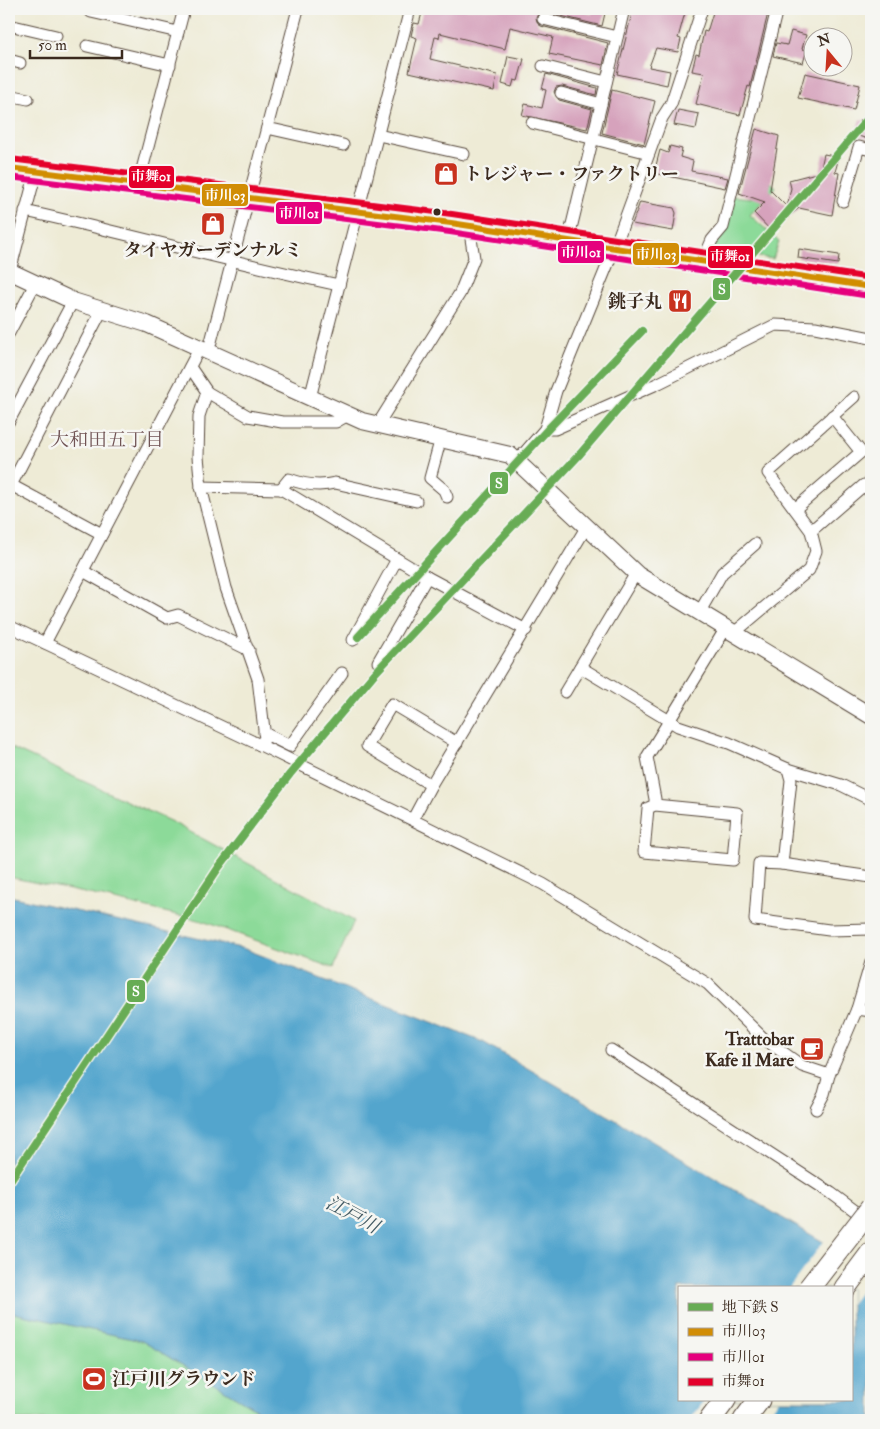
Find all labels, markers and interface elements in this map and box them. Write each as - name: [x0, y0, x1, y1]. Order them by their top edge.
- scale bar: [30, 28, 122, 60]
- north arrow: [802, 28, 852, 78]
- text: N: [815, 30, 833, 50]
- text: 50 m: [38, 36, 67, 55]
- shop icon: トレジャー・ファクトリー: [433, 161, 459, 187]
- place label: トレジャー・ファクトリー: [464, 163, 679, 186]
- line badge: 市舞01: [128, 165, 175, 189]
- text: 市舞01: [131, 168, 171, 185]
- line badge: 市川03: [201, 183, 249, 207]
- text: 市川03: [205, 187, 245, 204]
- line badge: 市川01: [275, 201, 323, 225]
- text: 市川01: [279, 205, 319, 222]
- unlabelled marker: [432, 207, 442, 217]
- shop icon: タイヤガーデンナルミ: [200, 211, 226, 237]
- place label: タイヤガーデンナルミ: [124, 239, 302, 262]
- line badge: 市川01: [557, 240, 605, 264]
- line badge: 市川03: [632, 242, 680, 266]
- text: 市川01: [561, 244, 601, 261]
- line badge: 市舞01: [707, 245, 754, 269]
- text: 市川03: [636, 246, 676, 263]
- text: 市舞01: [710, 248, 750, 265]
- line badge: S: [712, 277, 731, 301]
- text: S: [718, 281, 726, 298]
- restaurant icon: 銚子丸: [667, 288, 693, 314]
- place label: 銚子丸: [608, 290, 662, 313]
- district label: 大和田五丁目: [50, 428, 164, 452]
- line badge: S: [489, 471, 509, 495]
- text: S: [495, 475, 503, 492]
- line badge: S: [126, 979, 146, 1003]
- text: S: [132, 983, 140, 1000]
- place label: Trattobar Kafe il Mare: [705, 1028, 794, 1072]
- cafe icon: Trattobar Kafe il Mare: [799, 1036, 825, 1062]
- water label: 江戸川: [322, 1191, 385, 1240]
- legend: [678, 1286, 852, 1402]
- text: 地下鉄 S: [722, 1298, 779, 1317]
- text: 市川03: [722, 1322, 765, 1341]
- text: 市川01: [722, 1348, 765, 1367]
- sports icon: 江戸川グラウンド: [81, 1366, 107, 1392]
- place label: 江戸川グラウンド: [112, 1368, 256, 1391]
- text: 市舞01: [722, 1372, 765, 1391]

